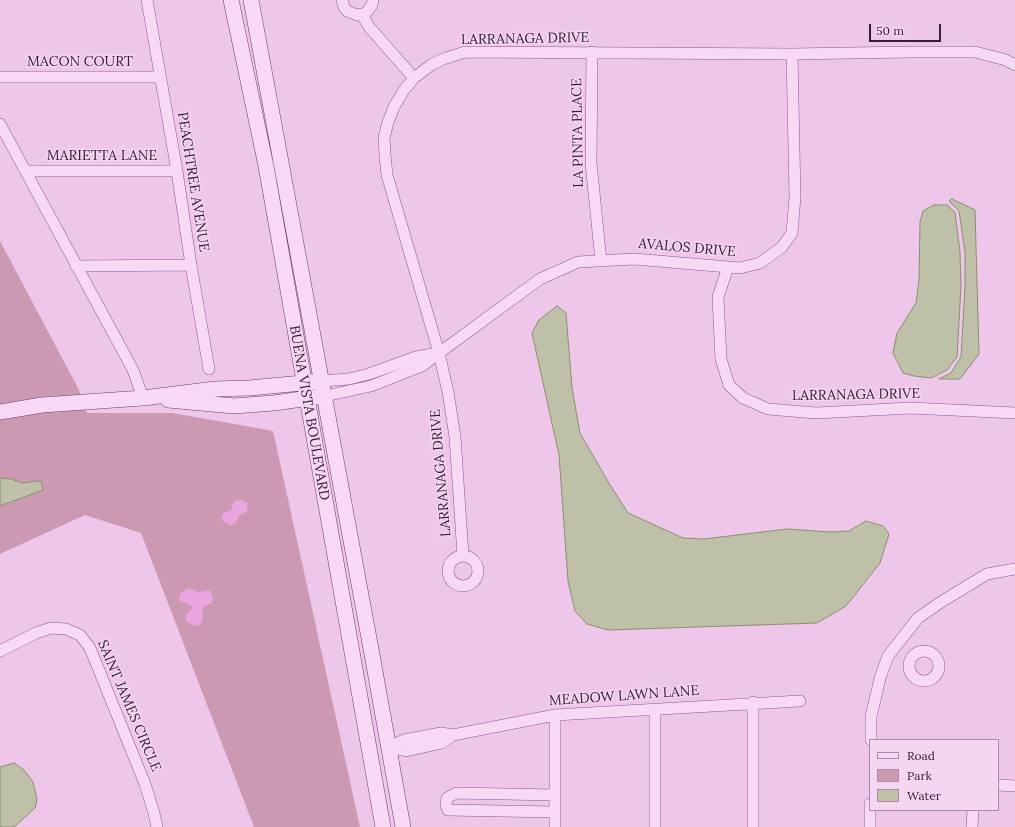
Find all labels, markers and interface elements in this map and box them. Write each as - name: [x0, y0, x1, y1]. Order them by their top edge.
- scale bar: [871, 16, 943, 42]
- text: 50 m: [876, 23, 904, 38]
- street label: LARRANAGA DRIVE: [461, 29, 589, 49]
- street label: MACON COURT: [27, 54, 133, 70]
- street label: LA PINTA PLACE: [569, 78, 587, 188]
- street label: PEACHTREE AVENUE: [174, 111, 212, 253]
- street label: MARIETTA LANE: [47, 148, 157, 164]
- street label: AVALOS DRIVE: [638, 235, 736, 261]
- street label: BUENA VISTA BOULEVARD: [285, 324, 333, 502]
- street label: LARRANAGA DRIVE: [792, 385, 920, 405]
- street label: LARRANAGA DRIVE: [427, 408, 455, 538]
- street label: SAINT JAMES CIRCLE: [94, 638, 164, 774]
- street label: MEADOW LAWN LANE: [548, 682, 700, 710]
- legend: [869, 739, 999, 811]
- text: Road: [907, 748, 935, 763]
- text: Park: [907, 768, 932, 783]
- text: Water: [907, 788, 941, 803]

